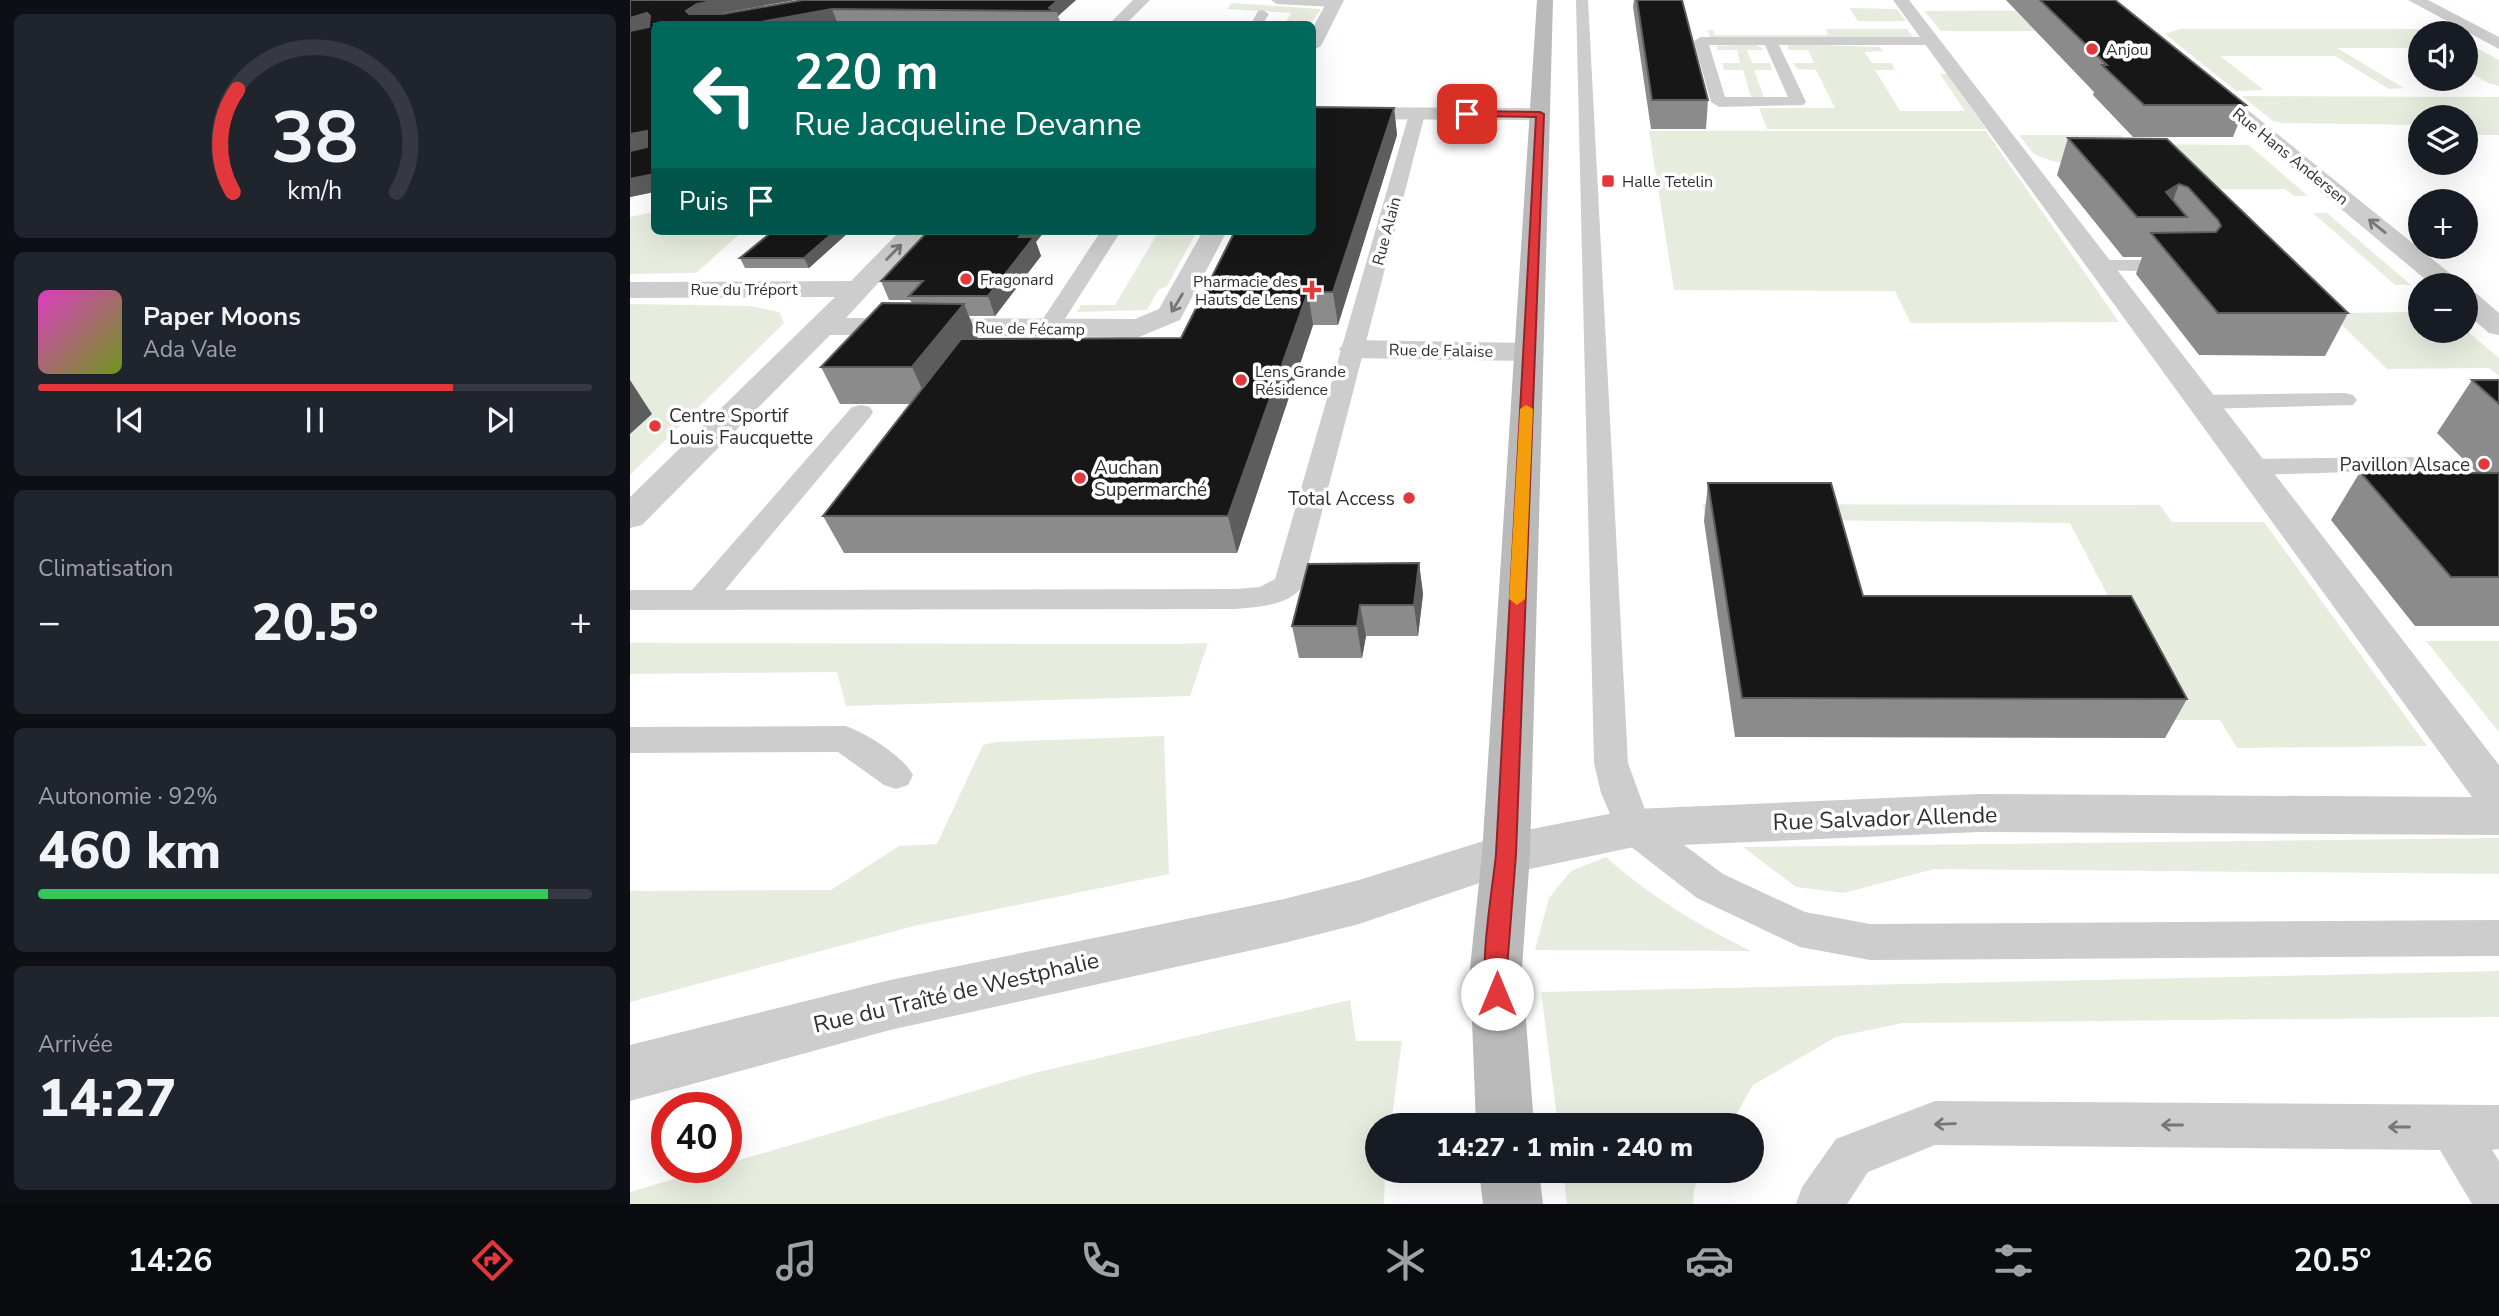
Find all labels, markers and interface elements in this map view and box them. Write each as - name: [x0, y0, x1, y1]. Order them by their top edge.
- map controls: [2408, 21, 2478, 343]
- button: sound: [2408, 21, 2478, 91]
- text: 220 m: [794, 39, 938, 106]
- place label: Anjou: [2106, 39, 2148, 61]
- marker: Anjou: [2084, 41, 2100, 57]
- icon: left: [679, 49, 770, 140]
- pin: [1437, 84, 1497, 144]
- text: 38: [271, 88, 359, 188]
- icon: arrive: [1448, 95, 1486, 133]
- text: Rue Jacqueline Devanne: [794, 103, 1141, 146]
- street label: Rue Hans Andersen: [2228, 103, 2353, 210]
- button: layers: [2408, 105, 2478, 175]
- place label: Halle Tetelin: [1622, 171, 1713, 193]
- marker: Halle Tetelin: [1600, 173, 1616, 189]
- text: km/h: [287, 174, 343, 208]
- icon: arrive: [742, 182, 780, 220]
- text: Puis: [679, 184, 728, 219]
- button: +: [2408, 189, 2478, 259]
- street label: Rue Alain: [1367, 195, 1407, 268]
- one-way arrow: [2368, 219, 2386, 234]
- one-way arrow: [886, 243, 903, 260]
- place label: Fragonard: [980, 269, 1054, 291]
- marker: Fragonard: [958, 271, 974, 287]
- place label: Pharmacie des Hauts de Lens: [1193, 271, 1298, 311]
- button: −: [2408, 273, 2478, 343]
- street label: Rue du Tréport: [690, 279, 798, 301]
- marker: Pharmacie des Hauts de Lens: [1304, 282, 1320, 298]
- one-way arrow: [1170, 292, 1184, 312]
- text: Paper Moons: [143, 299, 301, 334]
- street label: Rue de Fécamp: [975, 317, 1085, 341]
- text: Ada Vale: [143, 334, 237, 365]
- street label: Rue de Falaise: [1389, 339, 1493, 363]
- place label: Lens Grande Résidence: [1255, 361, 1346, 401]
- marker: Lens Grande Résidence: [1233, 372, 1249, 388]
- icon: previous: [111, 401, 149, 439]
- icon: pause: [296, 401, 334, 439]
- icon: next: [481, 401, 519, 439]
- place label: Centre Sportif Louis Faucquette: [669, 403, 813, 451]
- marker: Centre Sportif Louis Faucquette: [647, 418, 663, 434]
- place label: Pavillon Alsace: [2340, 452, 2470, 478]
- place label: Auchan Supermarché: [1094, 455, 1207, 503]
- marker: Pavillon Alsace: [2476, 456, 2492, 472]
- marker: Auchan Supermarché: [1072, 470, 1088, 486]
- place label: Total Access: [1288, 486, 1395, 512]
- marker: Total Access: [1401, 490, 1417, 506]
- text: Climatisation: [38, 553, 173, 584]
- text: 20.5°: [251, 587, 379, 658]
- text: −: [38, 597, 61, 648]
- text: +: [569, 597, 592, 648]
- text: Autonomie · 92%: [38, 781, 218, 812]
- street label: Rue Salvador Allende: [1772, 799, 1998, 838]
- text: 460 km: [38, 815, 221, 886]
- street label: Rue du Traîté de Westphalie: [810, 945, 1102, 1040]
- position arrow: [1460, 957, 1534, 1031]
- text: Arrivée: [38, 1029, 113, 1060]
- text: 14:27: [38, 1063, 176, 1134]
- speed limit sign: 40: [651, 1092, 742, 1183]
- one-way arrow: [1933, 1117, 1956, 1131]
- one-way arrow: [2161, 1118, 2184, 1132]
- one-way arrow: [2388, 1120, 2411, 1134]
- text: 14:27 · 1 min · 240 m: [1436, 1130, 1693, 1165]
- icon: directions: [468, 1236, 517, 1285]
- icon: music: [772, 1236, 821, 1285]
- icon: phone: [1076, 1236, 1125, 1285]
- icon: climate: [1381, 1236, 1430, 1285]
- icon: car: [1685, 1236, 1734, 1285]
- icon: filters: [1989, 1236, 2038, 1285]
- text: 14:26: [128, 1239, 212, 1282]
- text: 20.5°: [2294, 1239, 2371, 1282]

